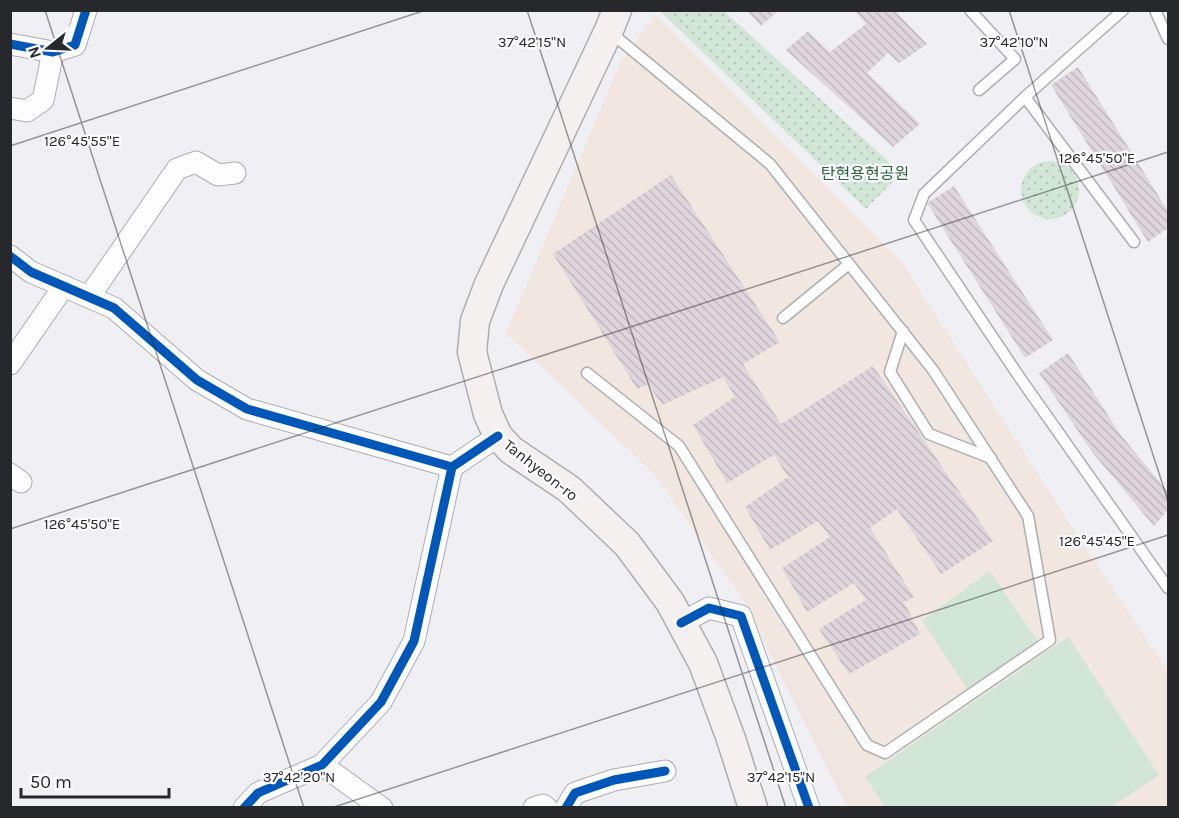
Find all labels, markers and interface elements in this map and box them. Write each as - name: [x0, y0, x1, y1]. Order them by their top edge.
- north arrow: [18, 18, 78, 78]
- text: 37°42'15"N: [498, 33, 566, 51]
- text: 37°42'10"N: [980, 33, 1048, 51]
- text: N: [23, 44, 45, 61]
- text: 126°45'55"E: [44, 132, 120, 150]
- text: 126°45'50"E: [1059, 149, 1135, 167]
- park label: 탄현용현공원: [821, 164, 909, 183]
- street label: Tanhyeon-ro: [500, 435, 582, 505]
- text: 126°45'50"E: [44, 515, 120, 533]
- text: 126°45'45"E: [1059, 532, 1135, 550]
- scale bar: [21, 761, 170, 799]
- text: 37°42'20"N: [263, 768, 335, 786]
- text: 37°42'15"N: [747, 768, 815, 786]
- text: 50 m: [30, 771, 72, 793]

